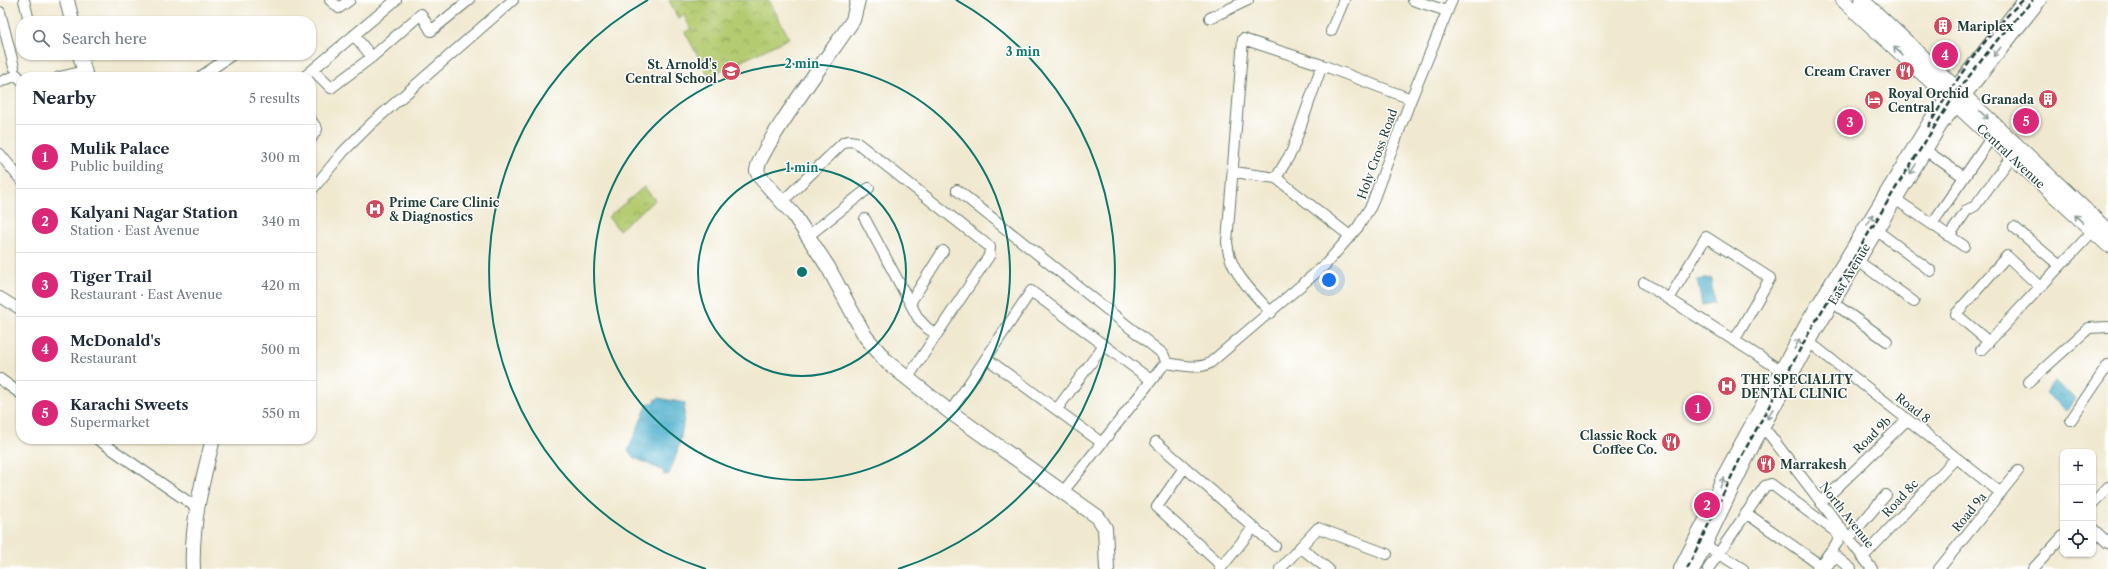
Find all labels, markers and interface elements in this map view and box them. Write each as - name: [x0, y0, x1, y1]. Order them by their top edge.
- building icon: Mariplex: [1932, 15, 1954, 37]
- search box: [16, 16, 316, 60]
- place label: Mariplex: [1957, 19, 2014, 34]
- icon: search: [30, 27, 52, 49]
- text: Search here: [62, 29, 147, 48]
- pin: 4: [1932, 40, 1958, 70]
- text: 3 min: [1006, 44, 1041, 59]
- one-way arrow: [1893, 47, 1903, 56]
- one-way arrow: [1993, 47, 2001, 58]
- text: 2 min: [785, 56, 820, 71]
- place label: St. Arnold's Central School: [625, 57, 717, 86]
- school or university icon: St. Arnold's Central School: [720, 60, 742, 82]
- restaurant icon: Cream Craver: [1894, 60, 1916, 82]
- place label: Cream Craver: [1804, 64, 1891, 79]
- place label: Royal Orchid Central: [1888, 86, 1969, 115]
- text: Nearby: [32, 88, 96, 108]
- building icon: Granada: [2037, 88, 2059, 110]
- hotel icon: Royal Orchid Central: [1863, 89, 1885, 111]
- text: 5 results: [249, 90, 300, 106]
- place label: Granada: [1981, 92, 2035, 107]
- street label: Holy Cross Road: [1354, 106, 1401, 201]
- pin: 5: [2013, 106, 2039, 136]
- pin: 3: [1837, 107, 1863, 137]
- one-way arrow: [1978, 110, 1988, 119]
- street label: Central Avenue: [1974, 121, 2048, 192]
- text: Mulik Palace: [70, 139, 169, 158]
- text: 1: [42, 149, 48, 165]
- text: 300 m: [261, 149, 300, 165]
- text: Public building: [70, 158, 163, 174]
- text: 1 min: [786, 160, 819, 175]
- one-way arrow: [1909, 163, 1917, 174]
- place label: Prime Care Clinic & Diagnostics: [389, 195, 500, 224]
- hospital icon: Prime Care Clinic & Diagnostics: [364, 198, 386, 220]
- text: Kalyani Nagar Station: [70, 203, 238, 222]
- text: 2: [41, 213, 49, 229]
- text: 340 m: [262, 213, 300, 229]
- one-way arrow: [1866, 214, 1874, 226]
- one-way arrow: [2074, 214, 2084, 223]
- text: Station · East Avenue: [70, 222, 200, 238]
- street label: East Avenue: [1825, 240, 1873, 308]
- centre of rings: [795, 265, 809, 279]
- text: Tiger Trail: [70, 267, 152, 286]
- your location: [1319, 270, 1339, 290]
- text: 3: [41, 277, 49, 293]
- text: 420 m: [261, 277, 300, 293]
- text: Restaurant · East Avenue: [70, 286, 223, 302]
- text: McDonald's: [70, 331, 161, 350]
- one-way arrow: [1793, 338, 1801, 350]
- text: 4: [41, 341, 49, 357]
- text: 500 m: [261, 341, 300, 357]
- text: Restaurant: [70, 350, 137, 366]
- place label: THE SPECIALITY DENTAL CLINIC: [1741, 372, 1854, 401]
- hospital icon: THE SPECIALITY DENTAL CLINIC: [1716, 375, 1738, 397]
- street label: Road 8: [1893, 390, 1933, 426]
- pin: 1: [1685, 393, 1711, 423]
- text: Karachi Sweets: [70, 395, 188, 414]
- text: 5: [41, 405, 49, 421]
- text: 550 m: [262, 405, 300, 421]
- one-way arrow: [1765, 408, 1773, 420]
- street label: Road 9b: [1850, 413, 1894, 457]
- text: Supermarket: [70, 414, 150, 430]
- place label: Classic Rock Coffee Co.: [1580, 428, 1658, 457]
- restaurant icon: Classic Rock Coffee Co.: [1660, 431, 1682, 453]
- map controls: [2060, 449, 2096, 557]
- button: +: [2060, 449, 2096, 485]
- restaurant icon: Marrakesh: [1755, 453, 1777, 475]
- place label: Marrakesh: [1780, 457, 1847, 472]
- street label: Road 8c: [1879, 476, 1921, 520]
- one-way arrow: [1718, 478, 1726, 490]
- street label: North Avenue: [1817, 479, 1877, 551]
- button: −: [2060, 485, 2096, 521]
- street label: Road 9a: [1949, 489, 1990, 535]
- pin: 2: [1694, 490, 1720, 520]
- button: locate: [2060, 521, 2096, 557]

